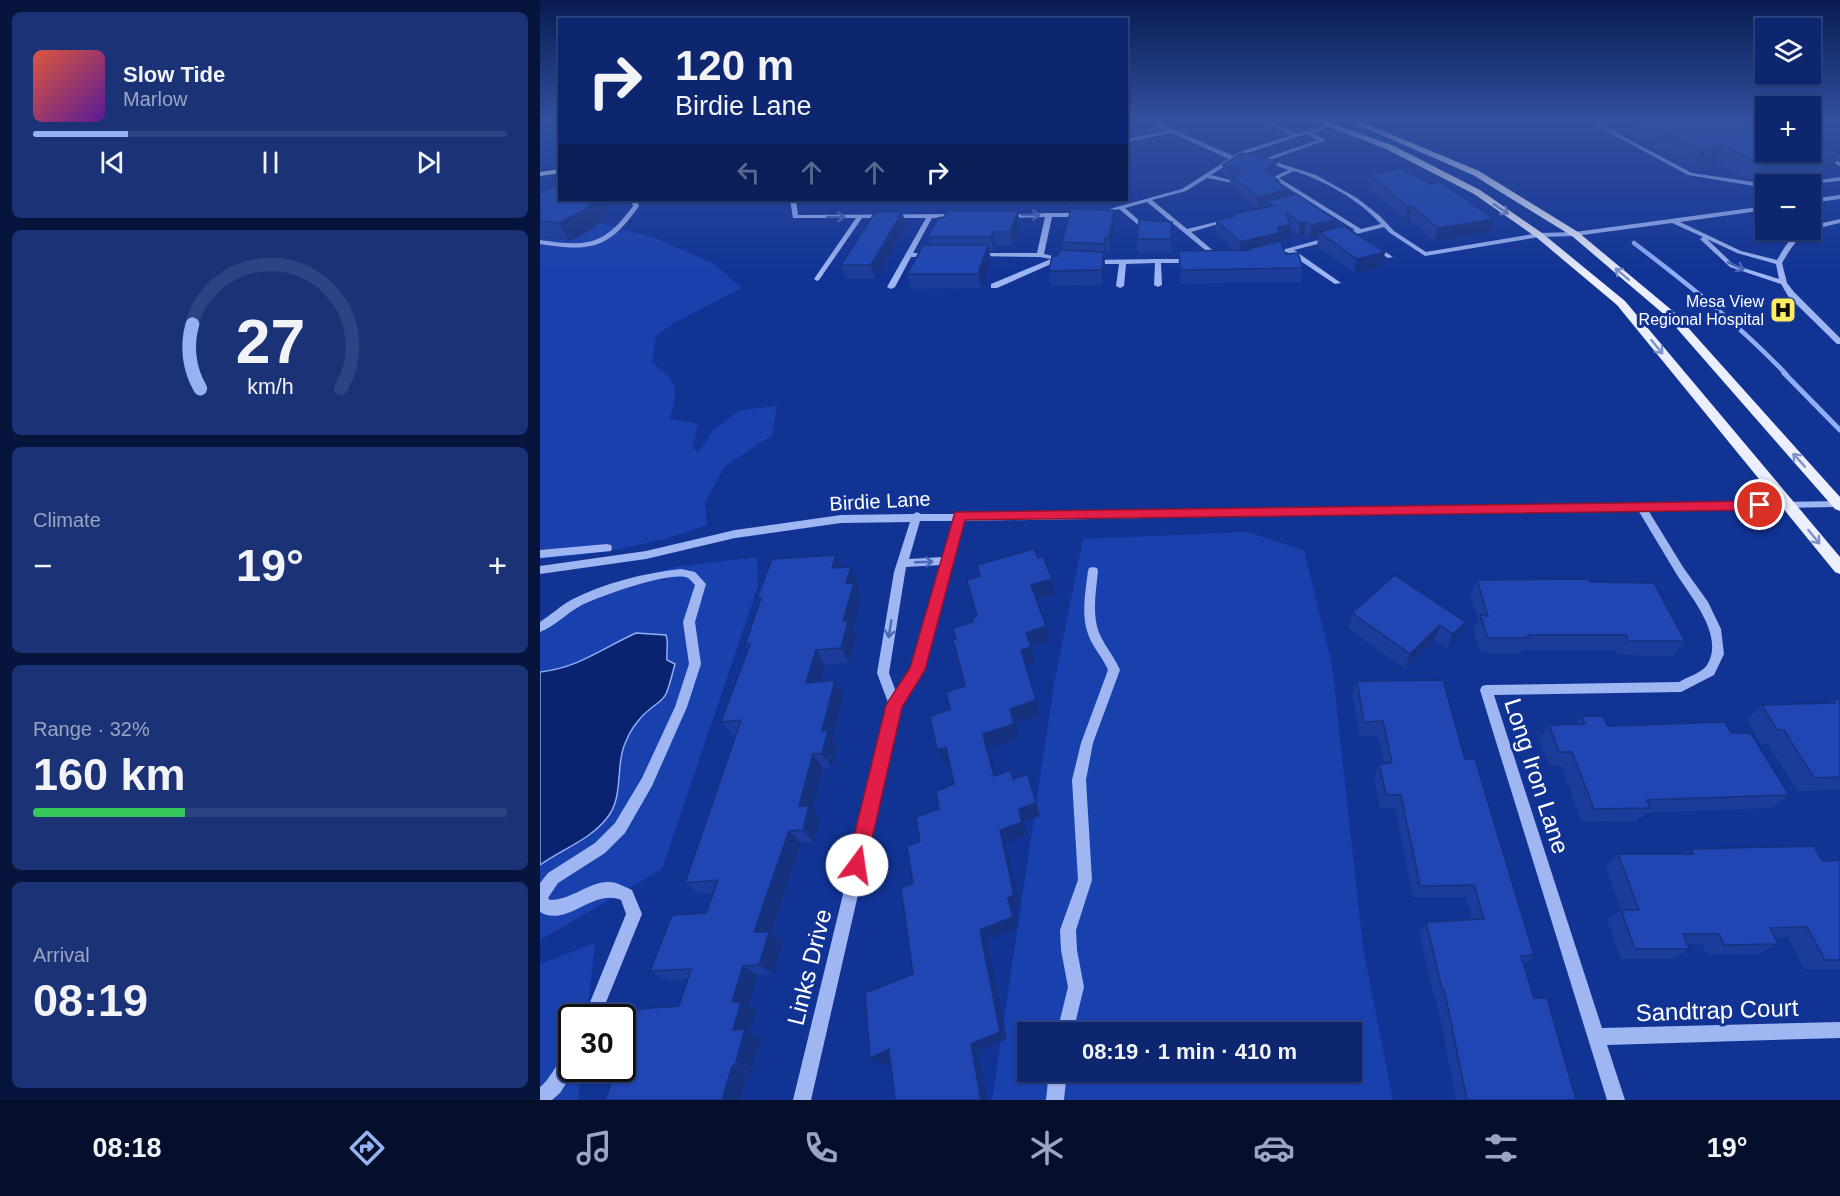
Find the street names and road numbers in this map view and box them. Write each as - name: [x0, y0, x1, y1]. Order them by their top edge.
- street label: Birdie Lane: [829, 487, 931, 515]
- street label: Long Iron Lane: [1499, 695, 1575, 857]
- street label: Links Drive: [782, 906, 836, 1028]
- street label: Sandtrap Court: [1635, 994, 1799, 1026]

